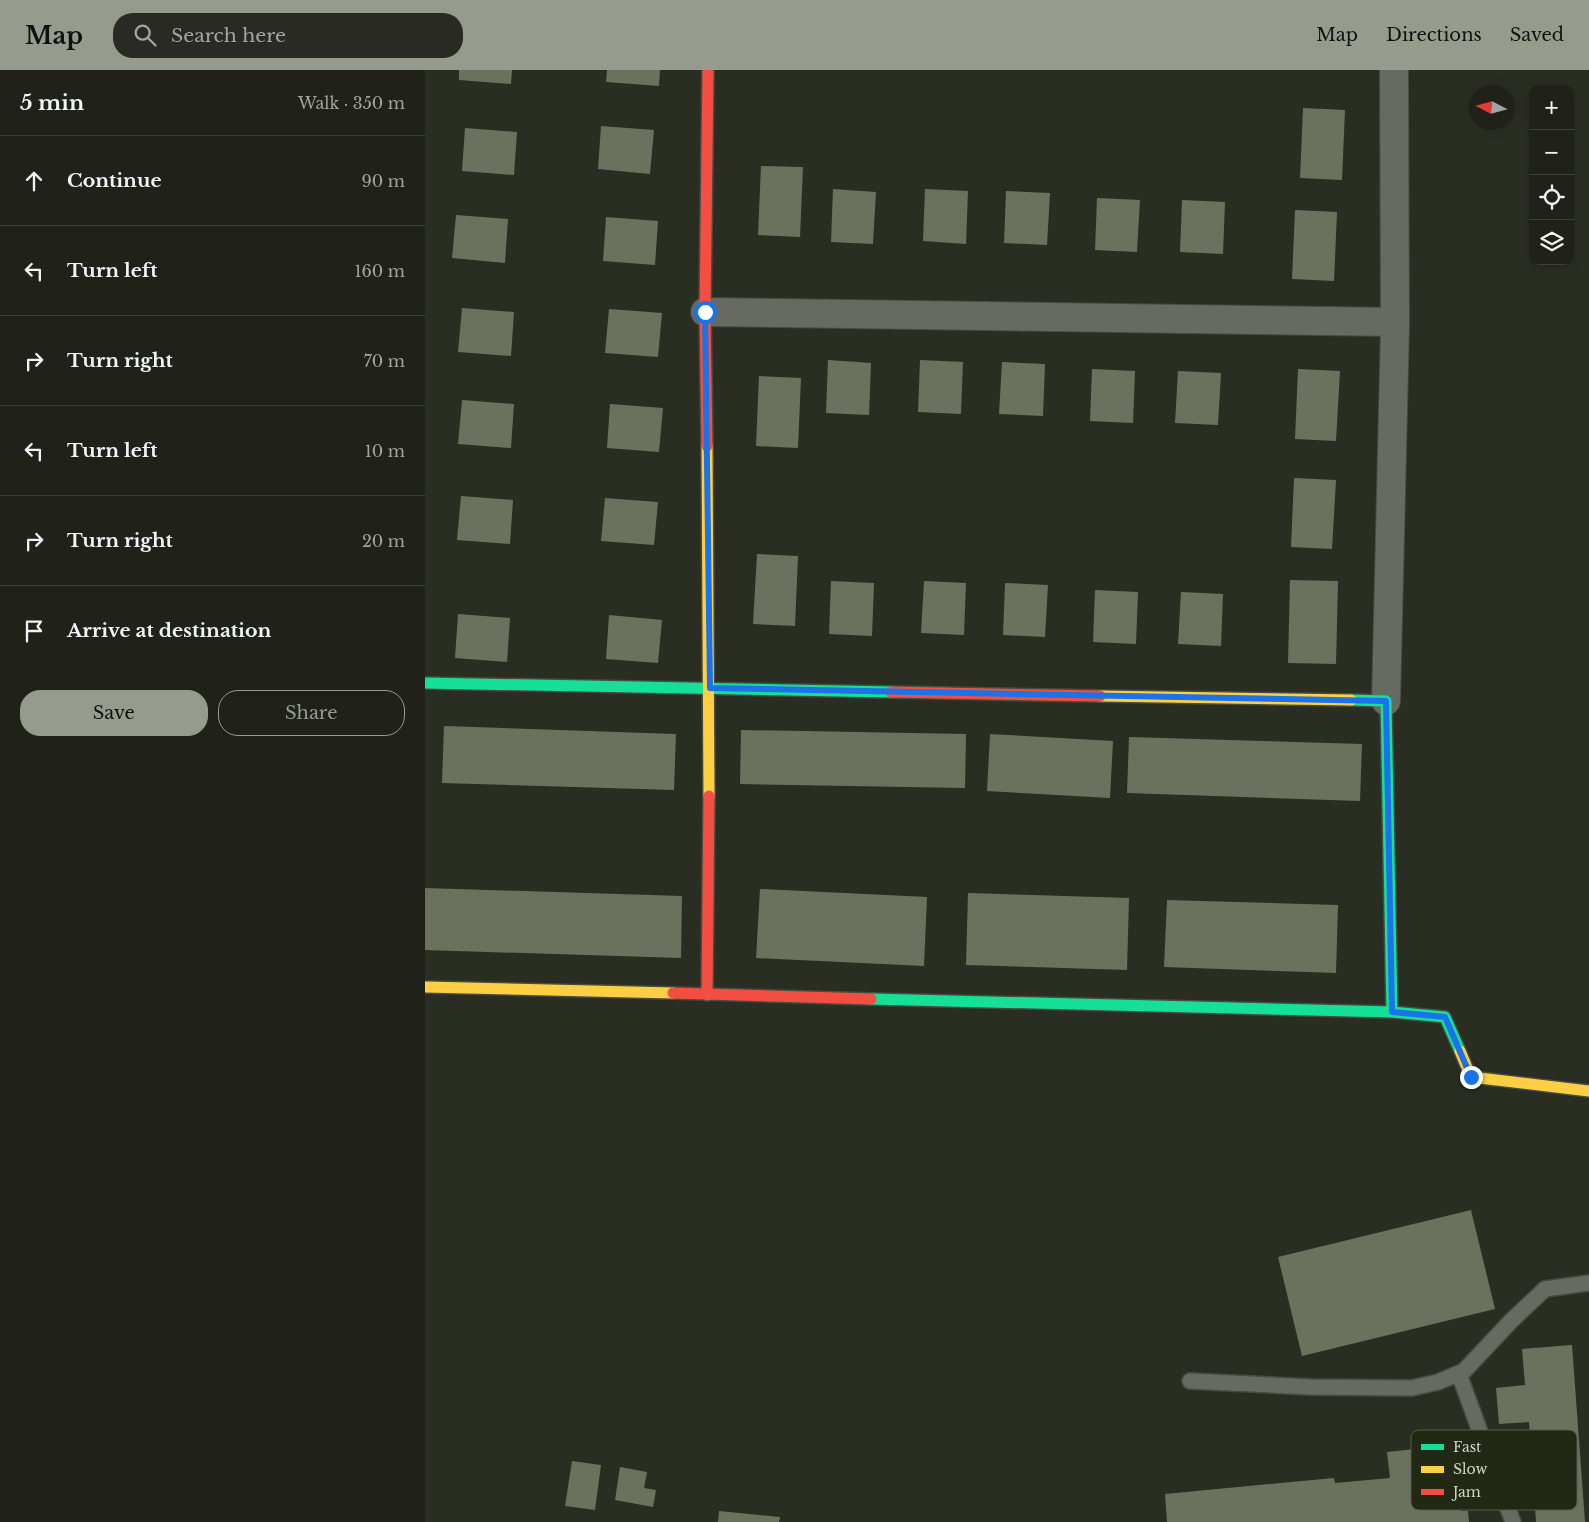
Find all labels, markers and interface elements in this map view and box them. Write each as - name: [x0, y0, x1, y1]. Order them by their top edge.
- search box: [113, 13, 463, 58]
- text: Map: [25, 21, 83, 50]
- icon: search: [131, 21, 159, 49]
- text: Search here: [171, 24, 286, 47]
- text: Map: [1316, 24, 1358, 46]
- text: Directions: [1386, 24, 1482, 46]
- text: Saved: [1510, 24, 1564, 46]
- north arrow: [1469, 85, 1514, 130]
- map controls: [1529, 85, 1574, 265]
- button: +: [1529, 85, 1574, 130]
- text: 5 min: [20, 90, 84, 116]
- text: Walk · 350 m: [298, 93, 405, 113]
- button: −: [1529, 130, 1574, 175]
- icon: ahead: [20, 167, 48, 195]
- text: Continue: [67, 169, 162, 192]
- text: 90 m: [362, 171, 405, 191]
- button: locate: [1529, 175, 1574, 220]
- button: layers: [1529, 220, 1574, 265]
- icon: left: [20, 257, 48, 285]
- text: Turn left: [67, 259, 158, 282]
- text: 160 m: [354, 261, 405, 281]
- route start: [694, 301, 717, 324]
- icon: right: [20, 347, 48, 375]
- text: Turn right: [67, 349, 173, 372]
- text: 70 m: [364, 351, 405, 371]
- icon: left: [20, 437, 48, 465]
- text: Turn left: [67, 439, 158, 462]
- text: 10 m: [365, 441, 405, 461]
- icon: right: [20, 527, 48, 555]
- text: Turn right: [67, 529, 173, 552]
- text: 20 m: [362, 531, 405, 551]
- icon: arrive: [20, 617, 48, 645]
- text: Arrive at destination: [67, 619, 271, 642]
- button: Save: [20, 690, 208, 736]
- button: Share: [218, 690, 405, 736]
- route end: [1460, 1066, 1483, 1089]
- legend: [1411, 1430, 1577, 1510]
- text: Fast: [1453, 1438, 1482, 1456]
- text: Slow: [1453, 1460, 1487, 1478]
- text: Jam: [1451, 1483, 1481, 1501]

